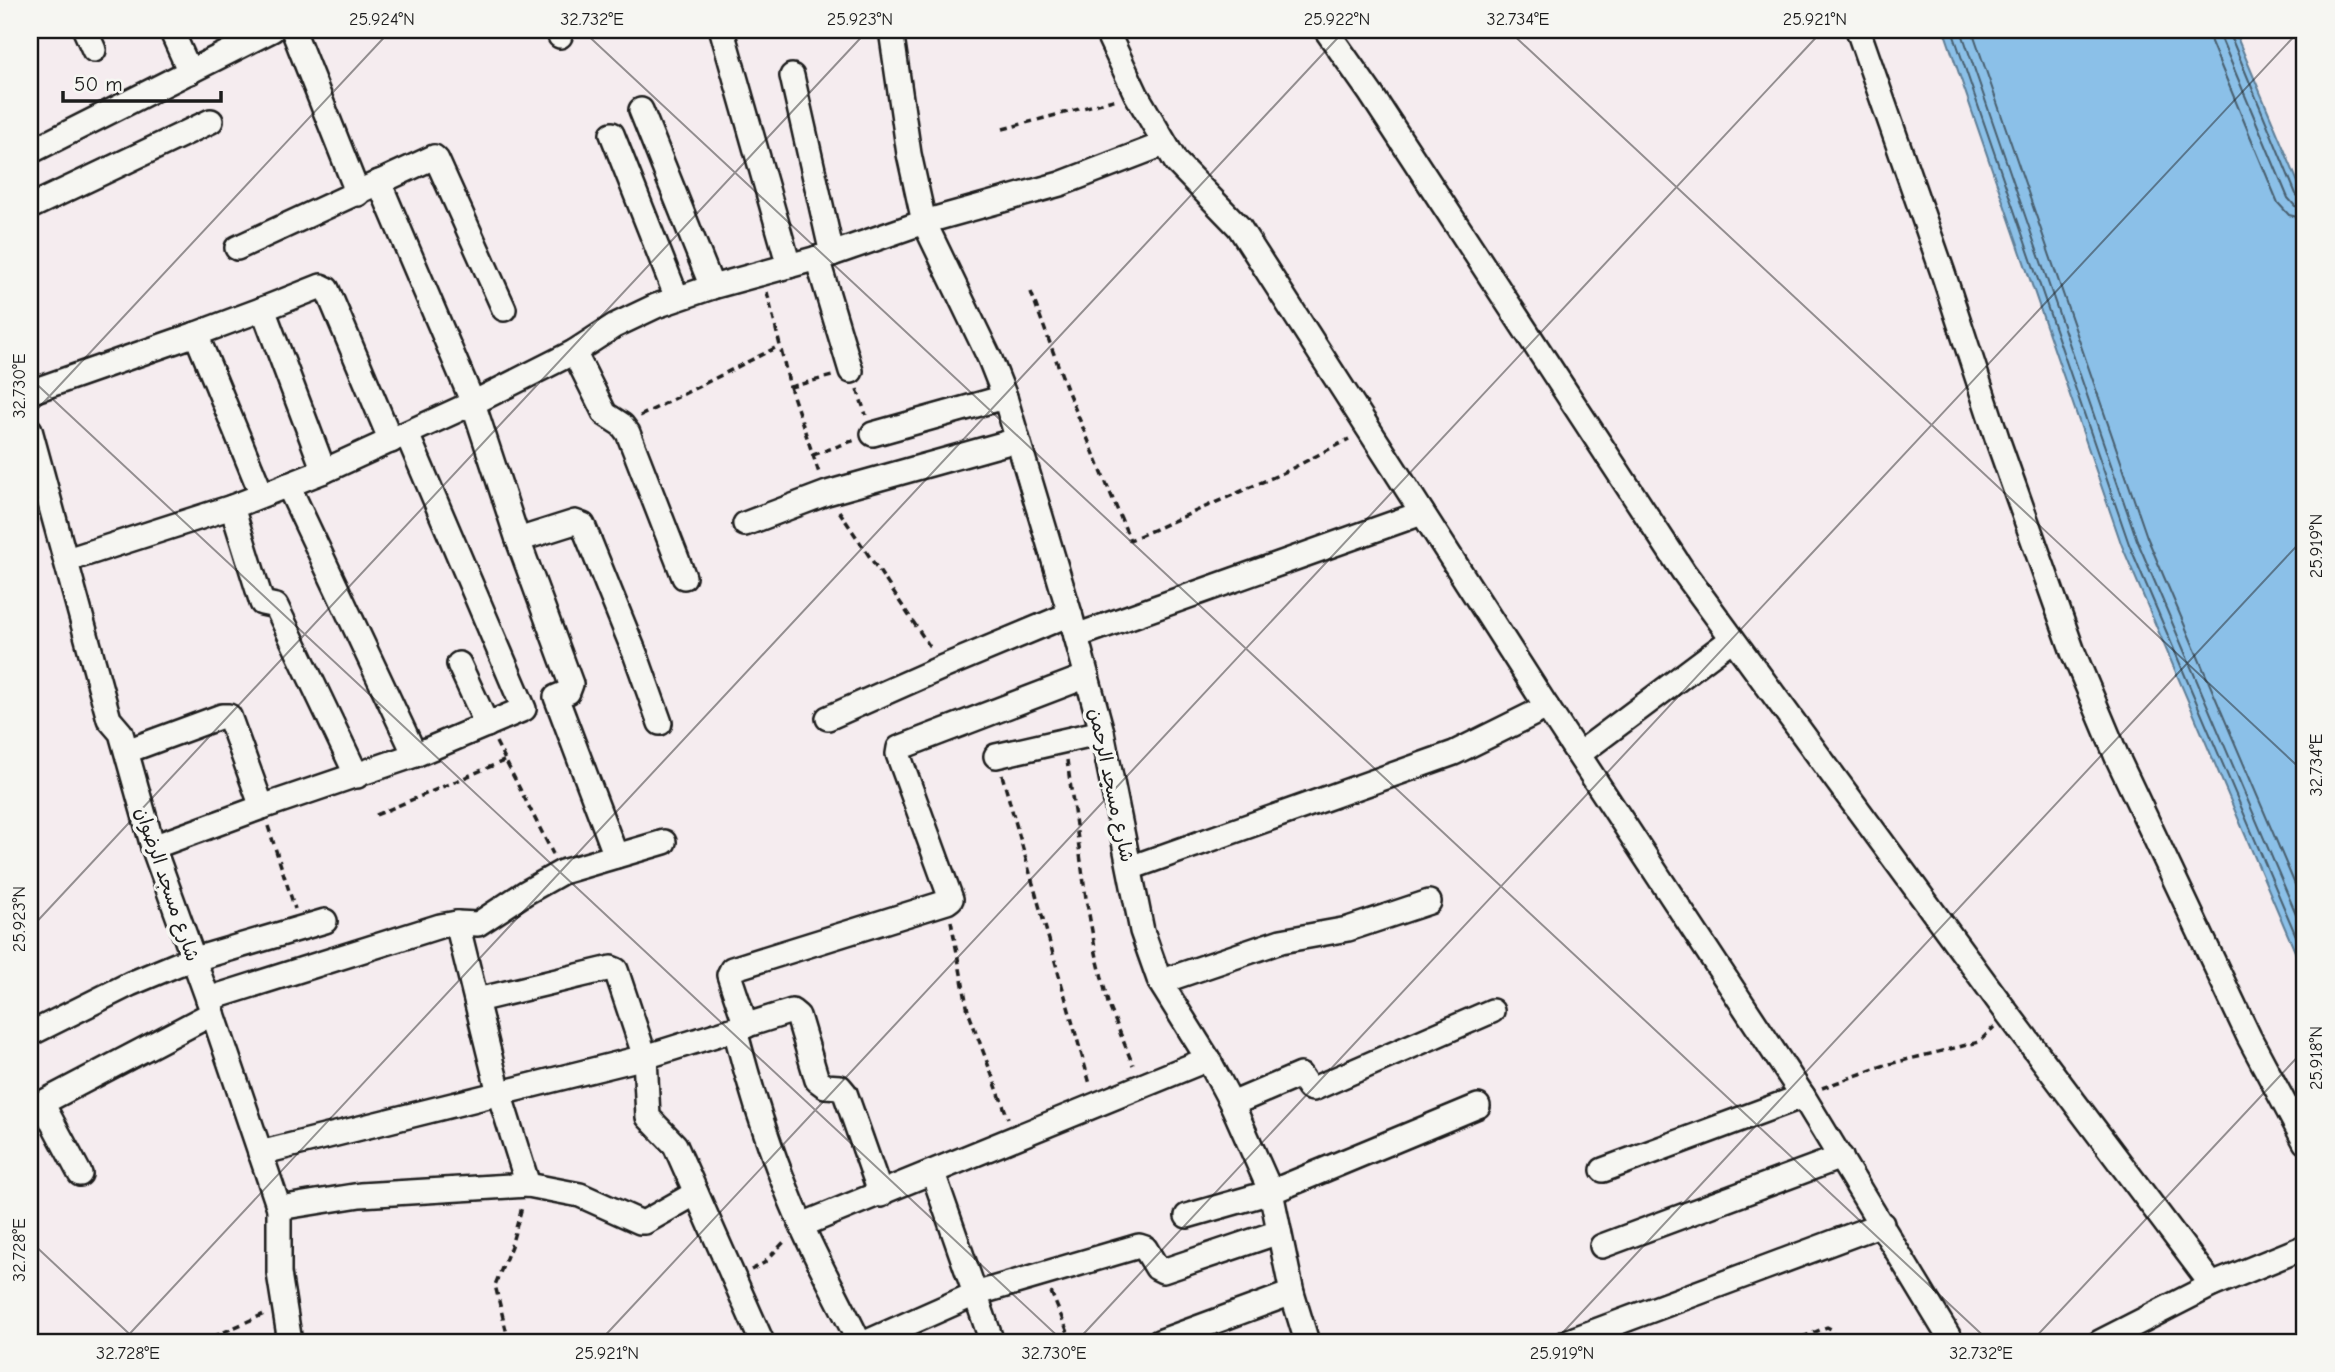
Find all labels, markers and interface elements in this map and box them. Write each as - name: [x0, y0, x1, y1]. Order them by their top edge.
- text: 25.924°N: [349, 9, 415, 30]
- text: 32.732°E: [560, 9, 624, 30]
- text: 25.923°N: [827, 9, 893, 30]
- text: 25.922°N: [1304, 9, 1370, 30]
- text: 32.734°E: [1487, 9, 1550, 30]
- text: 25.921°N: [1783, 9, 1847, 30]
- scale bar: [63, 60, 220, 104]
- text: 50 m: [74, 72, 123, 96]
- text: 32.730°E: [9, 353, 30, 419]
- text: 25.919°N: [2306, 514, 2327, 578]
- street label: شارع مسجد الرحمن: [1082, 706, 1138, 865]
- text: 32.734°E: [2306, 733, 2327, 796]
- street label: شارع مسجد الرضوان: [128, 804, 204, 965]
- text: 25.923°N: [9, 886, 30, 952]
- text: 25.918°N: [2306, 1026, 2327, 1090]
- text: 32.728°E: [9, 1218, 30, 1282]
- text: 32.728°E: [96, 1343, 160, 1364]
- text: 25.921°N: [575, 1343, 639, 1364]
- text: 32.730°E: [1021, 1343, 1087, 1364]
- text: 25.919°N: [1530, 1343, 1594, 1364]
- text: 32.732°E: [1949, 1343, 2013, 1364]

